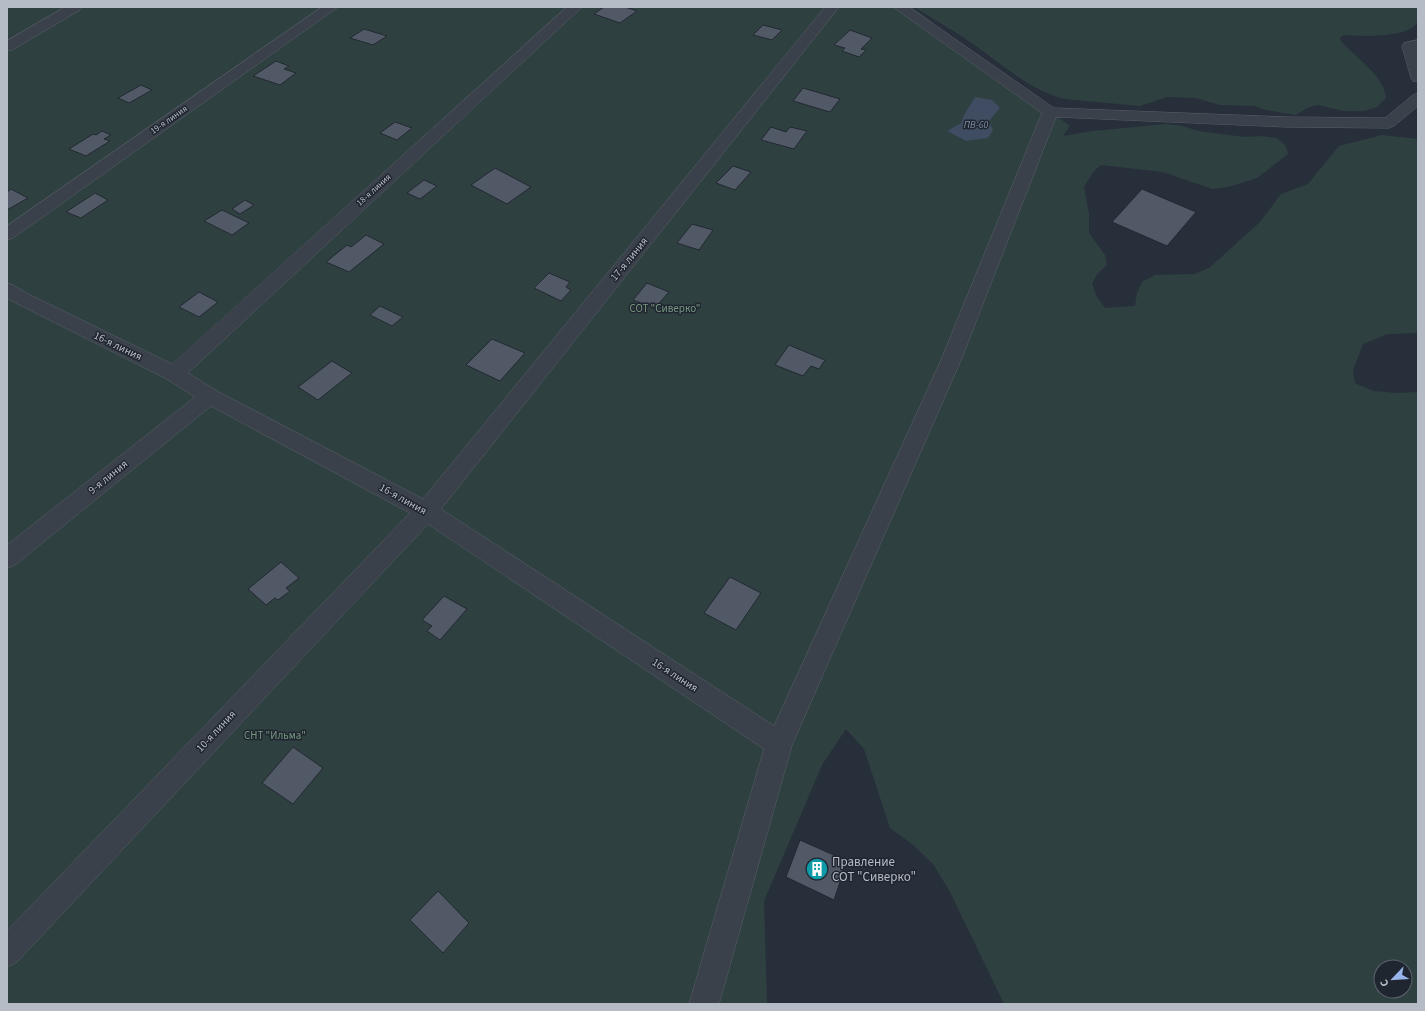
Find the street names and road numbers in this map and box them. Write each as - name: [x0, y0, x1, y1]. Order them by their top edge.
- street label: 19-я линия: [148, 102, 190, 138]
- street label: 18-я линия: [354, 171, 394, 209]
- street label: 17-я линия: [607, 234, 651, 284]
- street label: 16-я линия: [91, 328, 145, 364]
- street label: 9-я линия: [85, 456, 131, 498]
- street label: 16-я линия: [377, 480, 429, 518]
- street label: 16-я линия: [649, 654, 701, 696]
- street label: 10-я линия: [193, 707, 239, 755]

